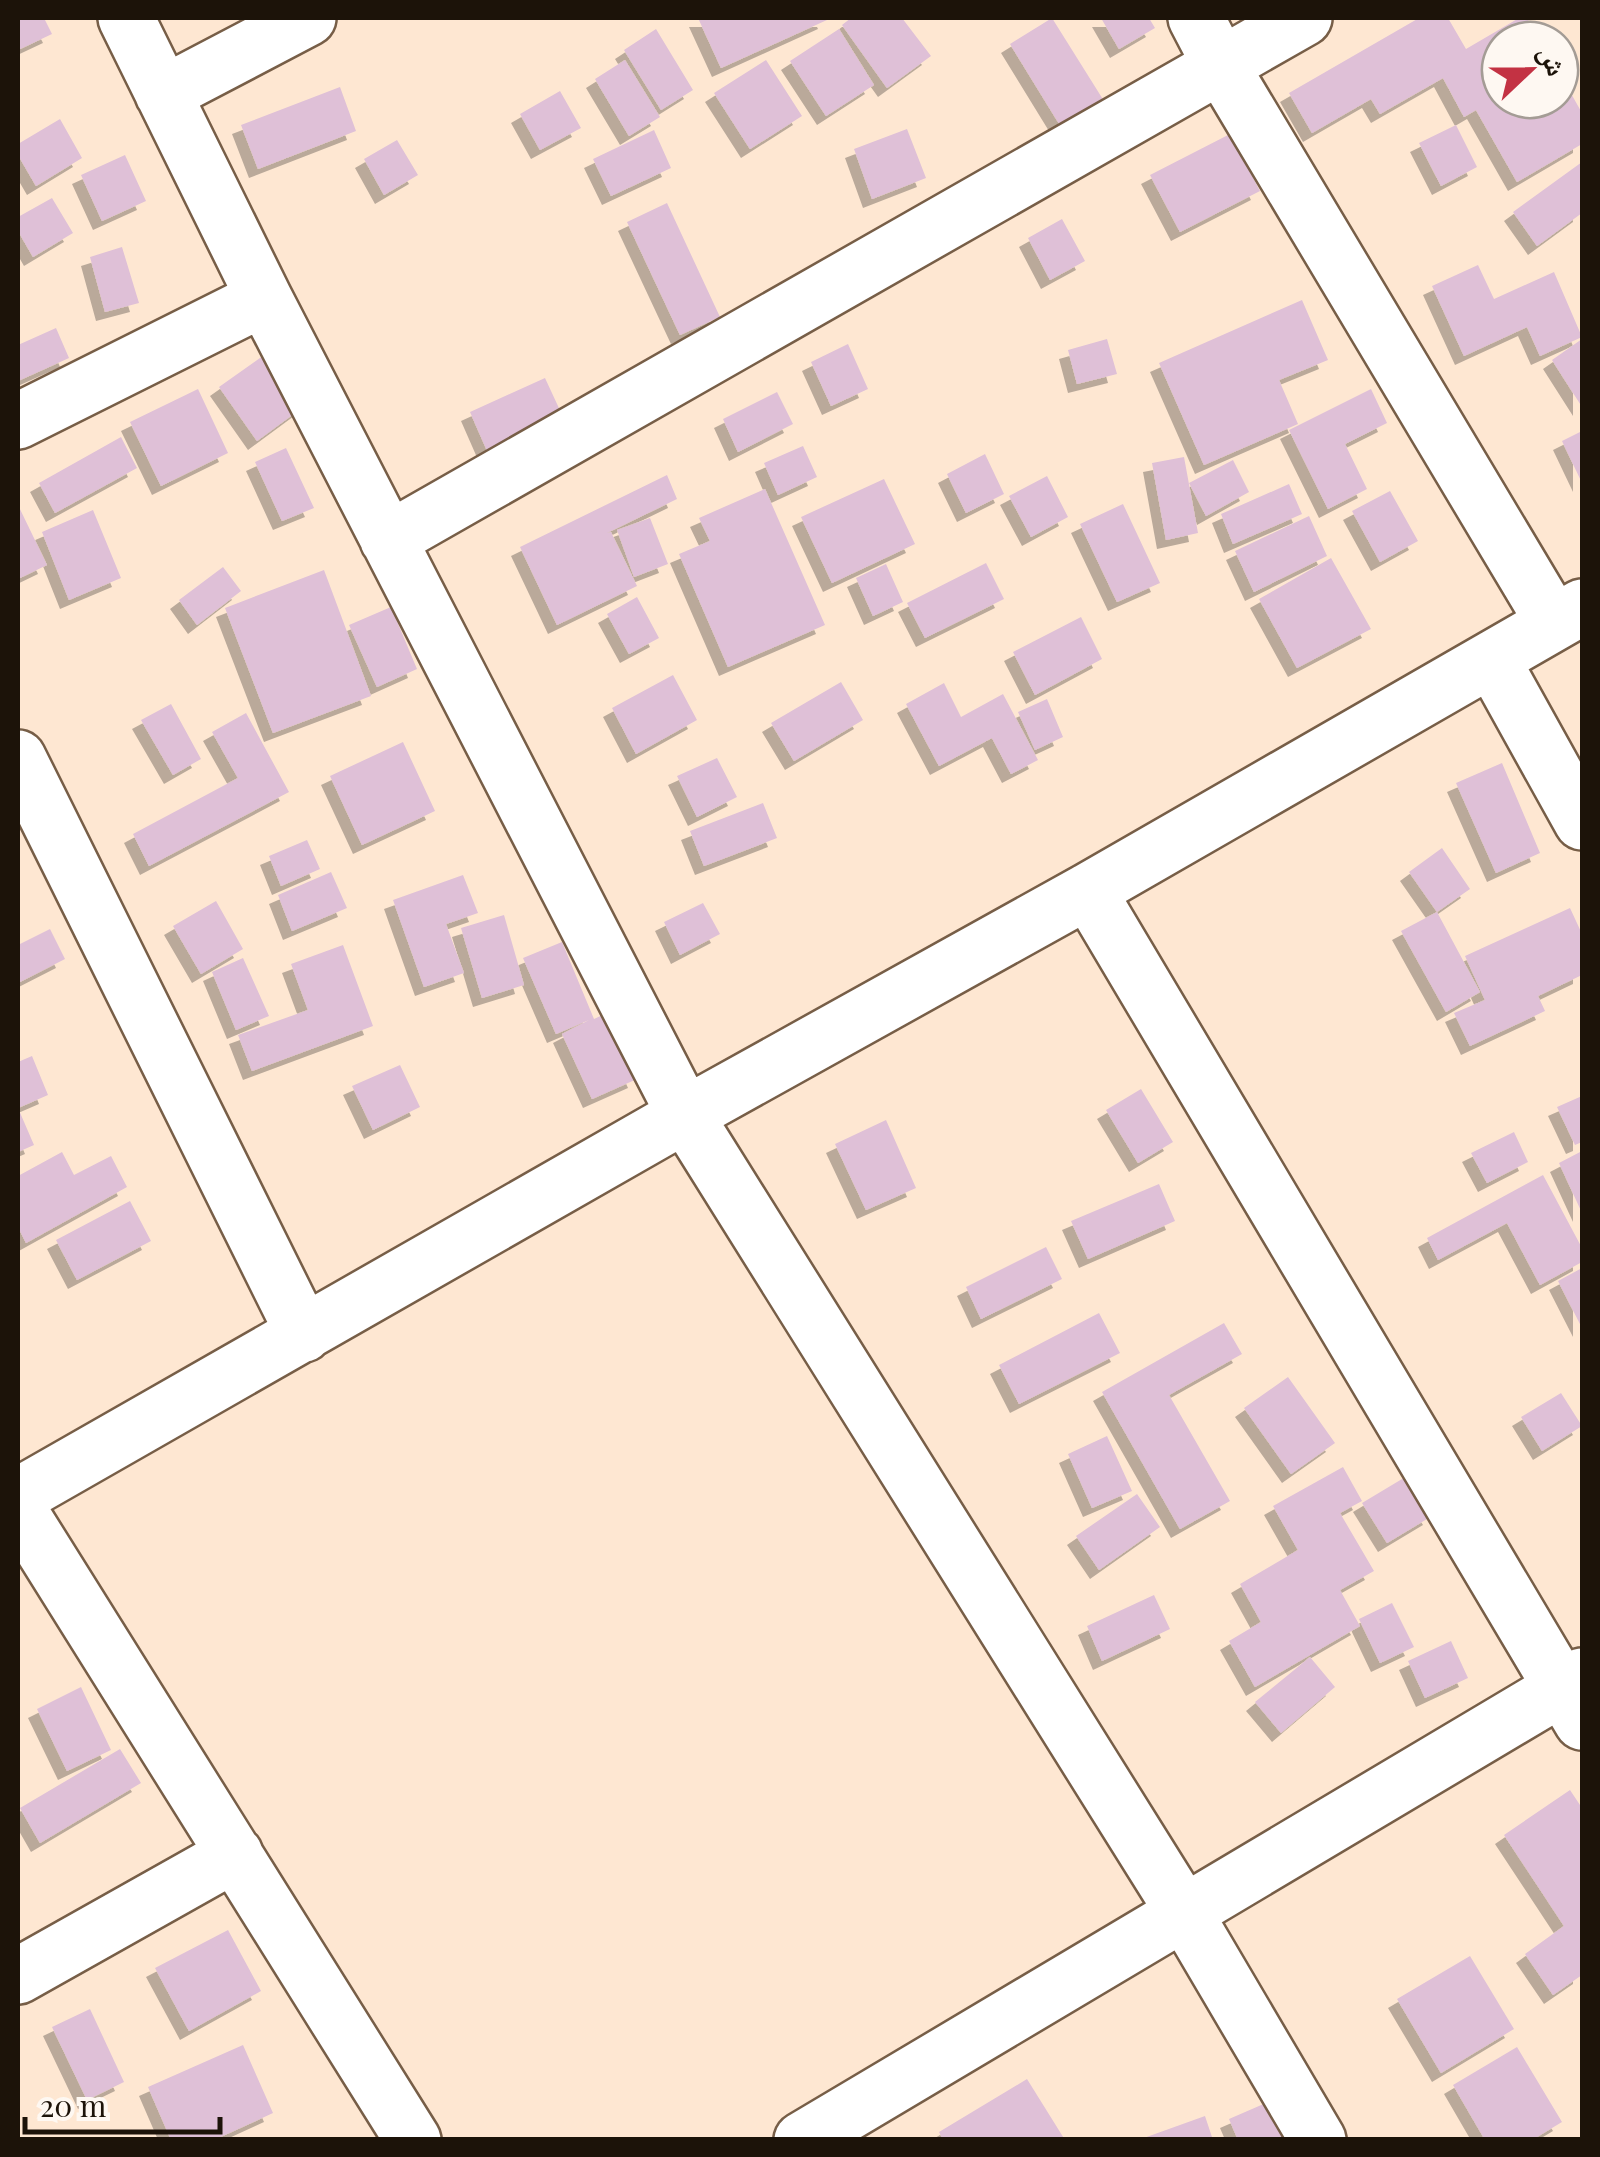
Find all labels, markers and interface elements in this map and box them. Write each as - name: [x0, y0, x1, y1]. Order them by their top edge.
- north arrow: [1480, 20, 1580, 120]
- text: ش: [1532, 39, 1577, 81]
- scale bar: [25, 2072, 220, 2134]
- text: 20 m: [40, 2085, 107, 2125]

